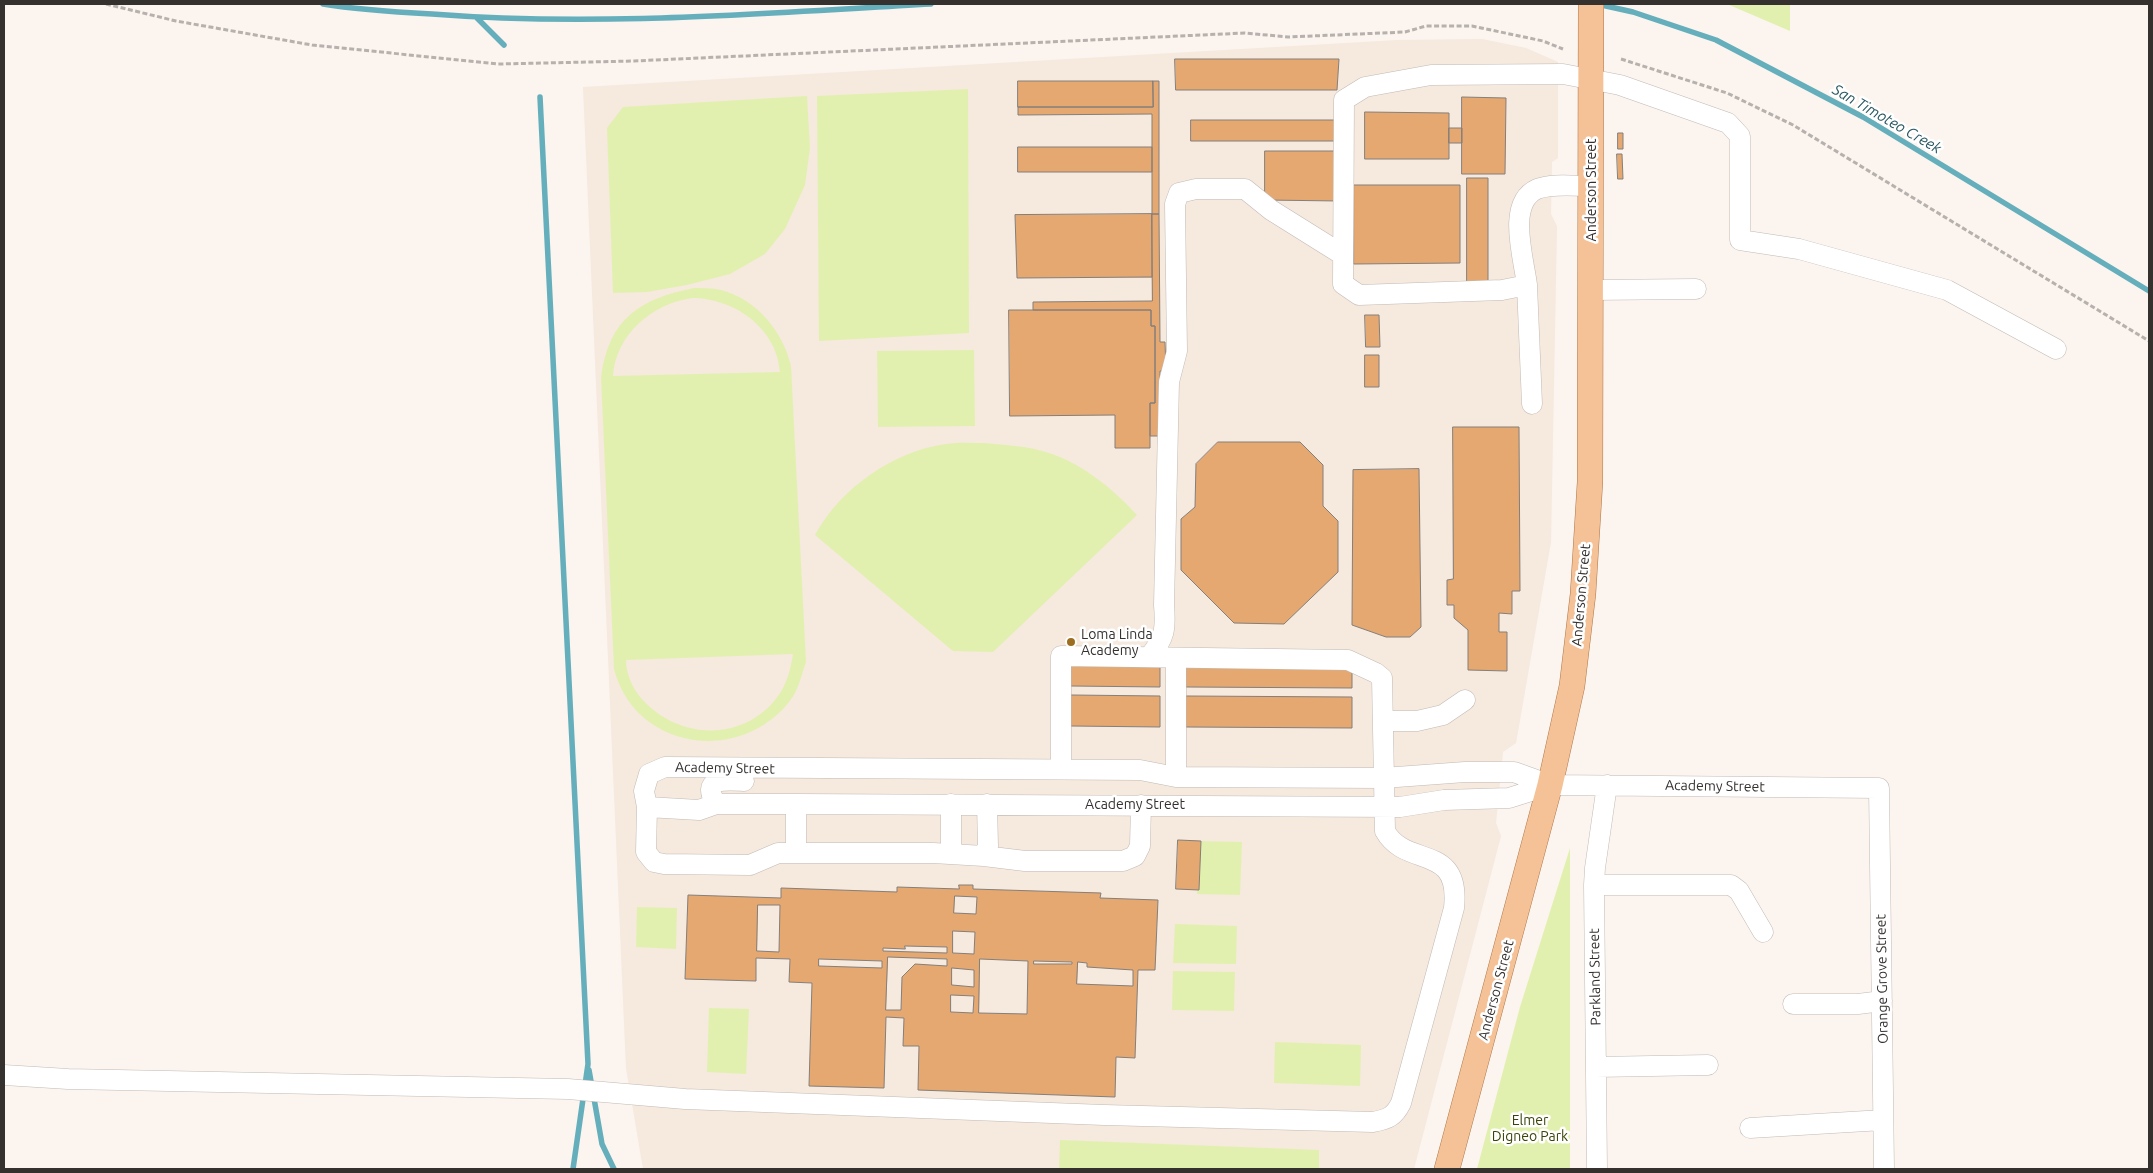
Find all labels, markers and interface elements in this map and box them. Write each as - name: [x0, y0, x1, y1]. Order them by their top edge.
- water label: San Timoteo Creek: [1829, 81, 1945, 157]
- street label: Anderson Street: [1583, 139, 1599, 241]
- street label: Anderson Street: [1568, 543, 1594, 647]
- place label: Loma Linda Academy: [1081, 626, 1153, 658]
- marker: Loma Linda Academy: [1065, 636, 1077, 648]
- street label: Academy Street: [675, 759, 775, 777]
- street label: Academy Street: [1665, 777, 1765, 795]
- street label: Academy Street: [1085, 796, 1185, 812]
- street label: Orange Grove Street: [1872, 914, 1892, 1044]
- street label: Parkland Street: [1586, 928, 1604, 1026]
- street label: Anderson Street: [1475, 938, 1517, 1042]
- park label: Elmer Digneo Park: [1492, 1112, 1568, 1144]

